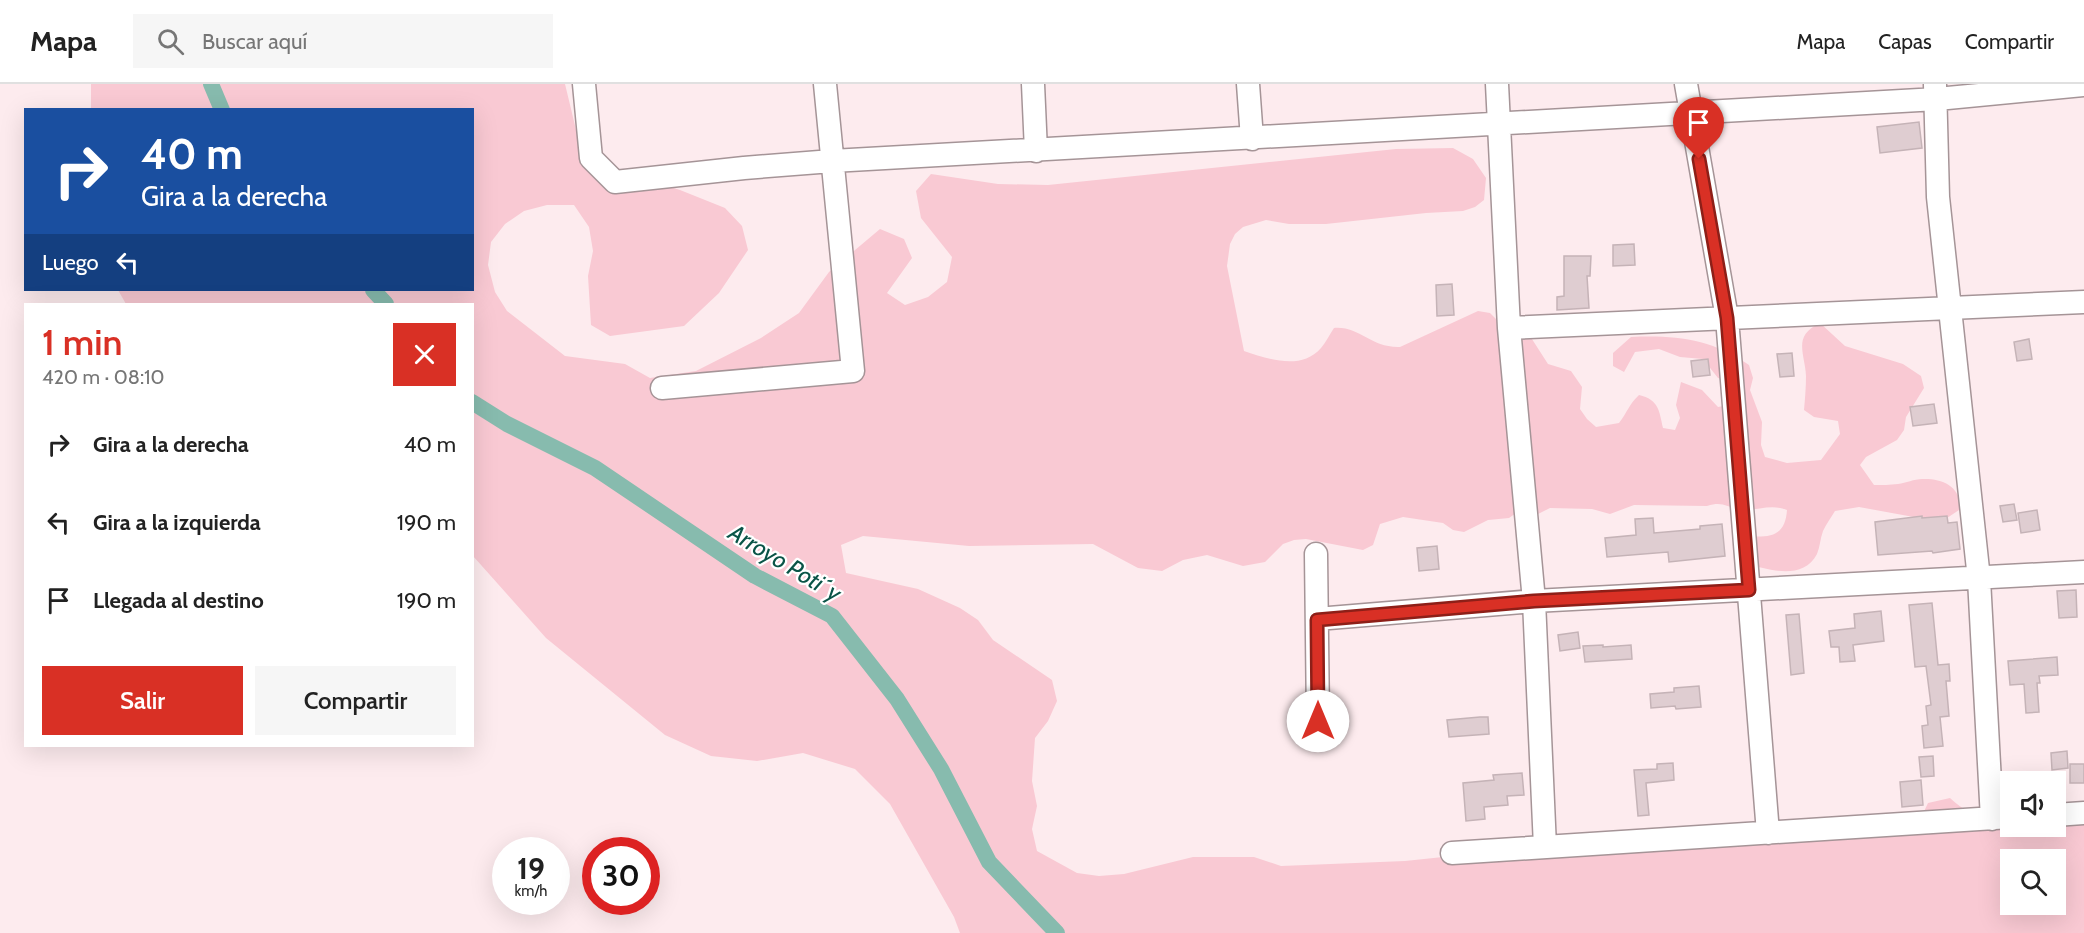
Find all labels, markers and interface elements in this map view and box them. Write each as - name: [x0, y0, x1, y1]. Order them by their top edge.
- search box: [133, 14, 553, 68]
- text: Mapa: [30, 24, 97, 58]
- icon: search: [154, 25, 187, 58]
- text: Buscar aquí: [202, 28, 307, 55]
- text: Mapa: [1797, 29, 1845, 54]
- text: Capas: [1878, 29, 1932, 54]
- text: Compartir: [1965, 29, 2054, 54]
- pin: [1673, 97, 1724, 159]
- icon: arrive: [1682, 106, 1715, 139]
- text: 40 m: [141, 128, 243, 180]
- icon: right: [42, 132, 120, 210]
- text: Gira a la derecha: [141, 180, 327, 213]
- icon: left: [111, 246, 144, 279]
- text: Luego: [42, 249, 99, 276]
- text: 1 min: [42, 320, 122, 364]
- button: close: [393, 323, 456, 386]
- text: 420 m · 08:10: [42, 365, 165, 389]
- icon: right: [42, 428, 75, 461]
- text: Gira a la derecha: [93, 431, 249, 458]
- text: 40 m: [404, 431, 456, 458]
- icon: left: [42, 506, 75, 539]
- text: Gira a la izquierda: [93, 509, 261, 536]
- text: 190 m: [397, 509, 456, 536]
- water label: Arroyo Poti´y: [723, 517, 848, 608]
- icon: arrive: [42, 584, 75, 617]
- text: Llegada al destino: [93, 587, 264, 614]
- text: 190 m: [397, 587, 456, 614]
- button: Salir: [42, 666, 243, 735]
- button: Compartir: [255, 666, 456, 735]
- position arrow: [1286, 689, 1350, 753]
- map controls: [2000, 771, 2066, 915]
- button: sound: [2000, 771, 2066, 837]
- speed limit sign: 30: [582, 837, 660, 915]
- button: search: [2000, 849, 2066, 915]
- text: 19: [517, 850, 545, 887]
- text: km/h: [515, 882, 547, 900]

